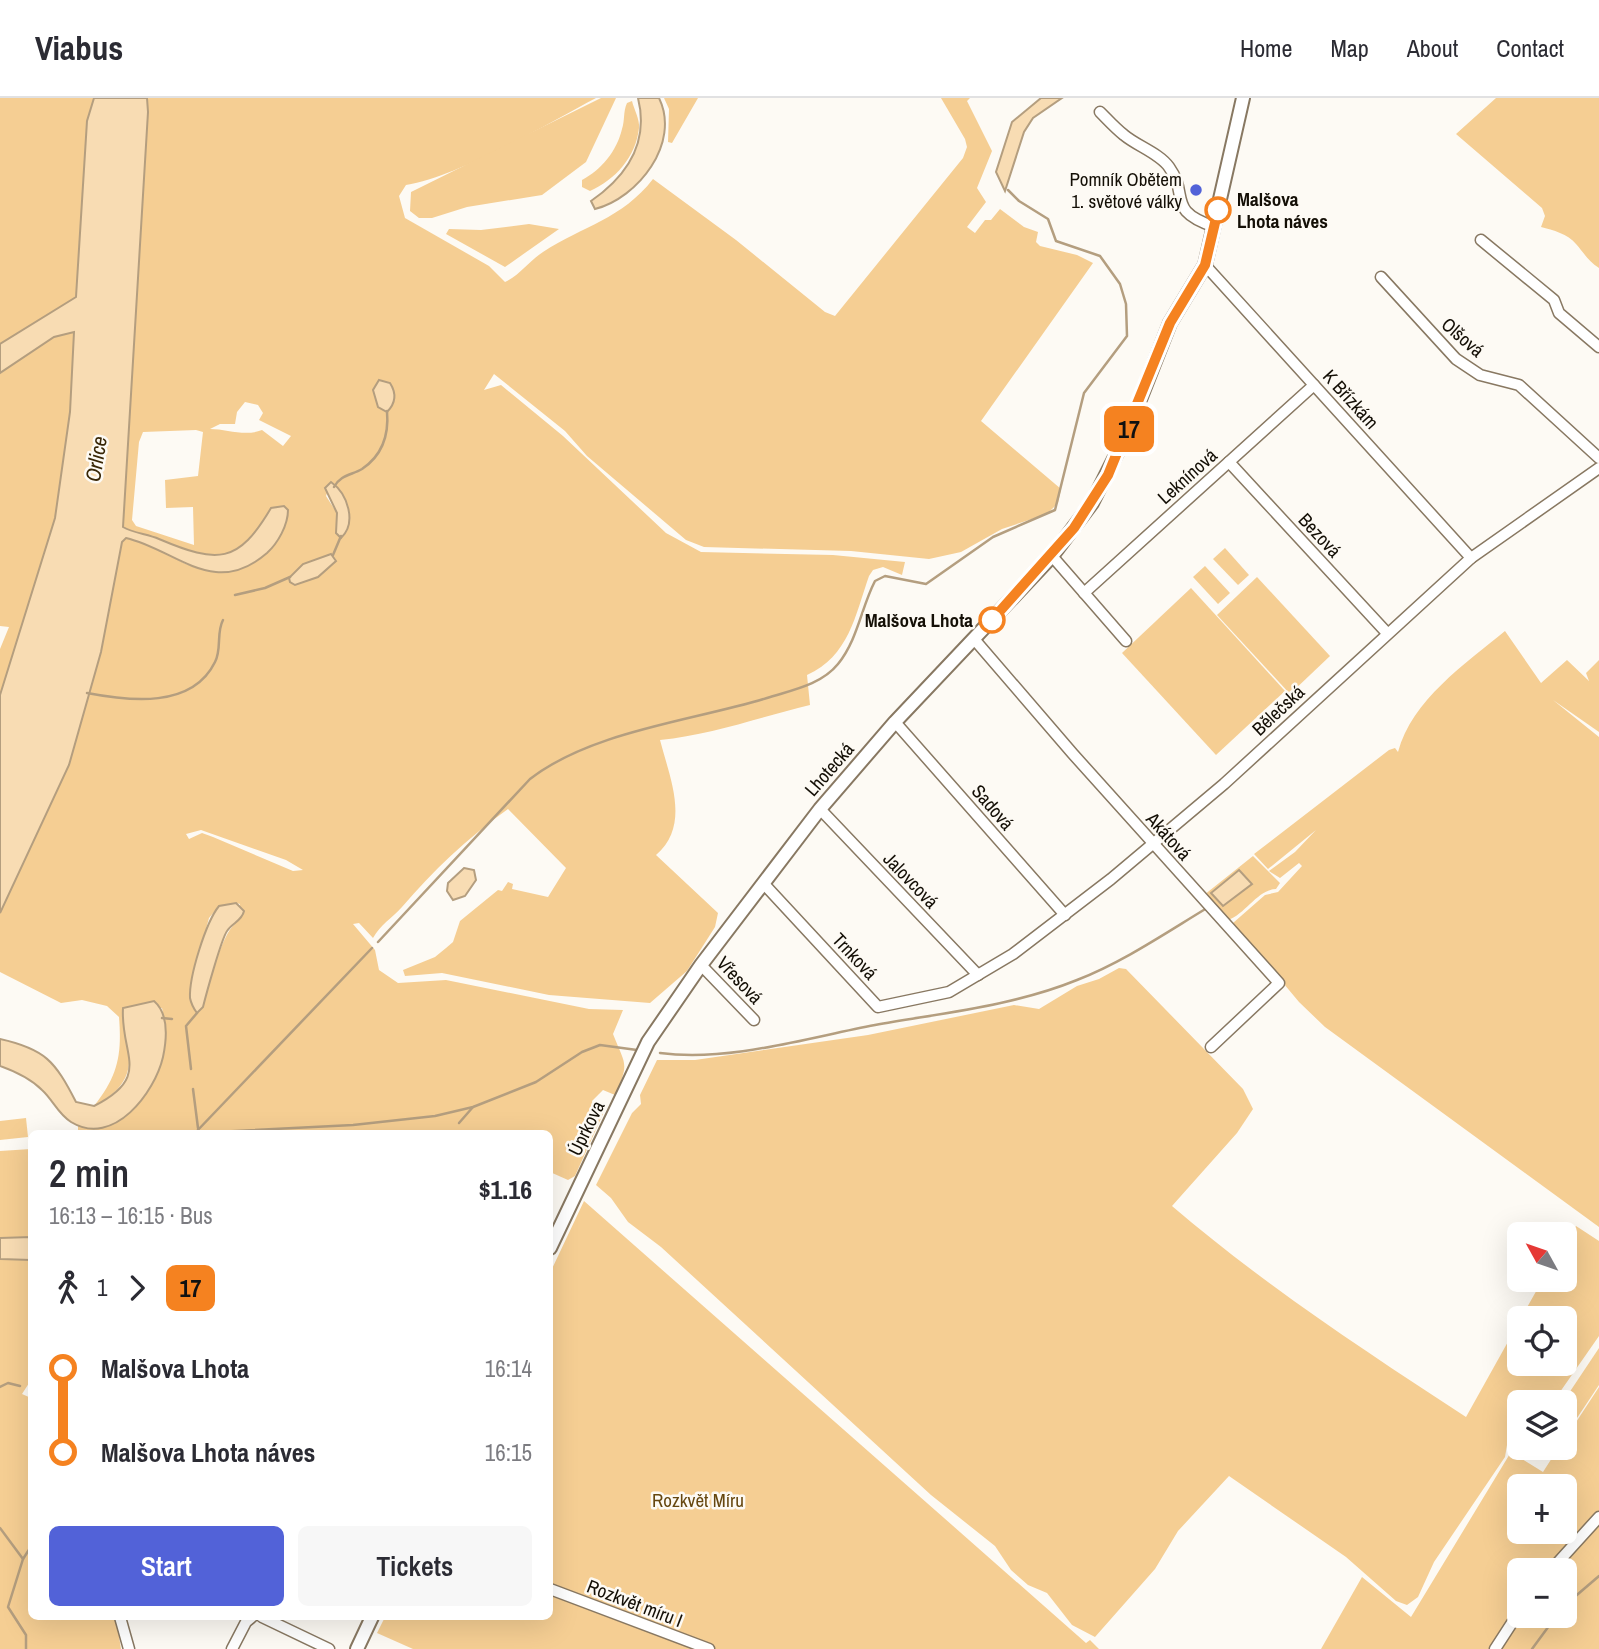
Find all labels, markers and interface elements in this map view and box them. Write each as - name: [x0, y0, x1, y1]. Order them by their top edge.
- text: Viabus: [35, 26, 123, 70]
- text: Home: [1240, 32, 1292, 64]
- text: Map: [1330, 32, 1369, 64]
- text: About: [1407, 32, 1458, 64]
- text: Contact: [1496, 32, 1564, 64]
- place label: Pomník Obětem 1. světové války: [1069, 166, 1182, 214]
- marker: Pomník Obětem 1. světové války: [1188, 182, 1204, 198]
- place label: Malšova Lhota náves: [1237, 186, 1328, 234]
- marker: Malšova Lhota náves: [1205, 197, 1231, 223]
- street label: Olšová: [1436, 311, 1490, 363]
- street label: K Břízkám: [1317, 364, 1385, 434]
- line badge: 17: [1098, 406, 1160, 452]
- text: 17: [1118, 413, 1140, 445]
- water label: Orlice: [78, 434, 114, 484]
- street label: Leknínová: [1152, 442, 1223, 510]
- street label: Bezová: [1293, 507, 1347, 563]
- place label: Malšova Lhota: [865, 607, 973, 633]
- marker: Malšova Lhota: [979, 607, 1005, 633]
- street label: Bělečská: [1246, 679, 1310, 741]
- street label: Lhotecká: [798, 736, 860, 801]
- street label: Sadová: [966, 779, 1020, 836]
- street label: Akátová: [1140, 806, 1198, 866]
- street label: Jalovcová: [878, 846, 945, 914]
- street label: Trnková: [826, 927, 884, 985]
- street label: Vřesová: [711, 950, 769, 1010]
- street label: Úprkova: [562, 1096, 611, 1160]
- text: 2 min: [49, 1148, 129, 1199]
- text: $1.16: [479, 1172, 532, 1207]
- text: 16:13 – 16:15 · Bus: [49, 1200, 213, 1231]
- north arrow: [1507, 1222, 1577, 1292]
- map controls: [1507, 1222, 1577, 1628]
- icon: walk: [49, 1269, 87, 1307]
- icon: forward: [118, 1269, 156, 1307]
- text: 1: [97, 1272, 108, 1303]
- text: 17: [180, 1272, 201, 1304]
- button: locate: [1507, 1306, 1577, 1376]
- text: Malšova Lhota: [101, 1351, 249, 1386]
- text: 16:14: [485, 1353, 532, 1384]
- button: layers: [1507, 1390, 1577, 1460]
- text: Malšova Lhota náves: [101, 1435, 315, 1470]
- text: 16:15: [485, 1437, 532, 1468]
- button: +: [1507, 1474, 1577, 1544]
- park label: Rozkvět Míru: [652, 1487, 744, 1513]
- button: Start: [49, 1526, 284, 1606]
- button: Tickets: [298, 1526, 532, 1606]
- button: −: [1507, 1558, 1577, 1628]
- street label: Rozkvět míru I: [583, 1573, 687, 1633]

